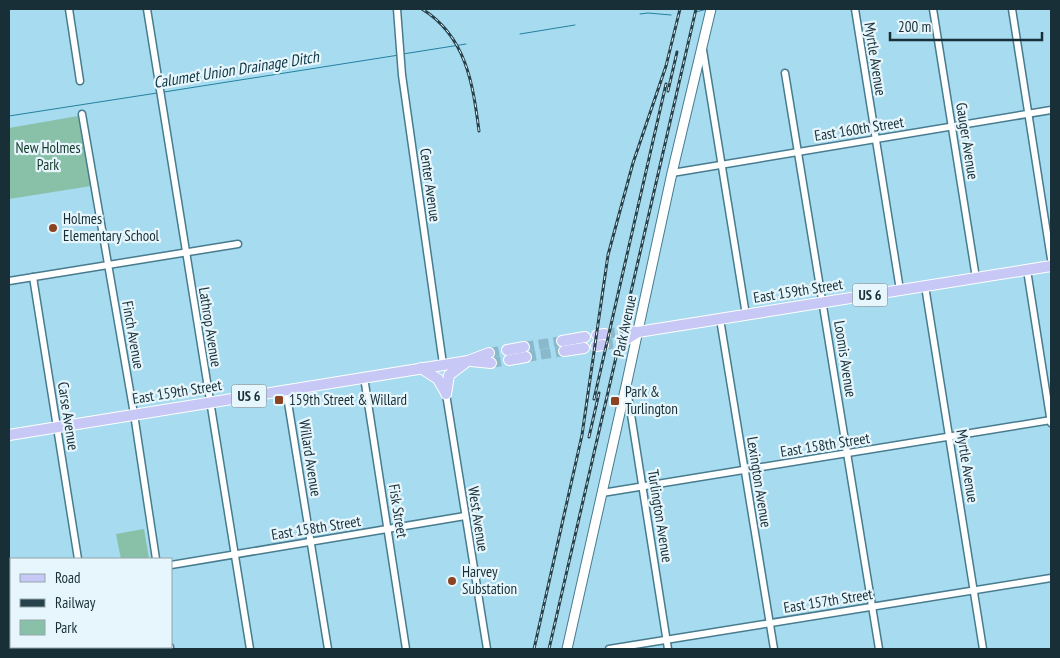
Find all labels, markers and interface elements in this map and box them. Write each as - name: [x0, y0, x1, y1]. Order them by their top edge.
- scale bar: [890, 10, 1042, 42]
- text: 200 m: [898, 17, 931, 36]
- street label: Myrtle Avenue: [860, 21, 891, 97]
- water label: Calumet Union Drainage Ditch: [152, 46, 321, 92]
- street label: Gauger Avenue: [952, 101, 983, 181]
- street label: East 160th Street: [813, 112, 905, 145]
- park label: New Holmes Park: [16, 138, 80, 174]
- street label: Center Avenue: [416, 147, 445, 223]
- place label: Holmes Elementary School: [63, 209, 160, 245]
- marker: Holmes Elementary School: [47, 222, 59, 234]
- street label: East 159th Street: [752, 274, 844, 307]
- road number: US 6: [852, 284, 888, 306]
- street label: Lathrop Avenue: [195, 286, 226, 368]
- street label: Park Avenue: [609, 293, 640, 359]
- street label: Finch Avenue: [118, 299, 149, 370]
- street label: Loomis Avenue: [830, 319, 861, 399]
- street label: East 159th Street: [131, 375, 223, 408]
- street label: Carse Avenue: [54, 380, 83, 451]
- place label: Park & Turlington: [625, 382, 678, 418]
- road number: US 6: [232, 384, 266, 408]
- place label: 159th Street & Willard: [289, 390, 407, 409]
- marker: 159th Street & Willard: [273, 394, 285, 406]
- marker: Park & Turlington: [609, 395, 621, 407]
- street label: Willard Avenue: [295, 418, 326, 498]
- street label: East 158th Street: [779, 428, 871, 461]
- street label: Myrtle Avenue: [952, 428, 983, 504]
- street label: Lexington Avenue: [743, 435, 776, 529]
- street label: Turlington Avenue: [644, 468, 677, 564]
- street label: Fisk Street: [385, 483, 412, 539]
- street label: West Avenue: [464, 485, 493, 553]
- street label: East 158th Street: [270, 511, 362, 544]
- legend: [10, 558, 172, 648]
- place label: Harvey Substation: [462, 562, 517, 598]
- text: Road: [55, 568, 81, 587]
- marker: Harvey Substation: [446, 575, 458, 587]
- street label: East 157th Street: [782, 584, 874, 617]
- text: Railway: [55, 593, 96, 612]
- text: Park: [55, 618, 77, 637]

